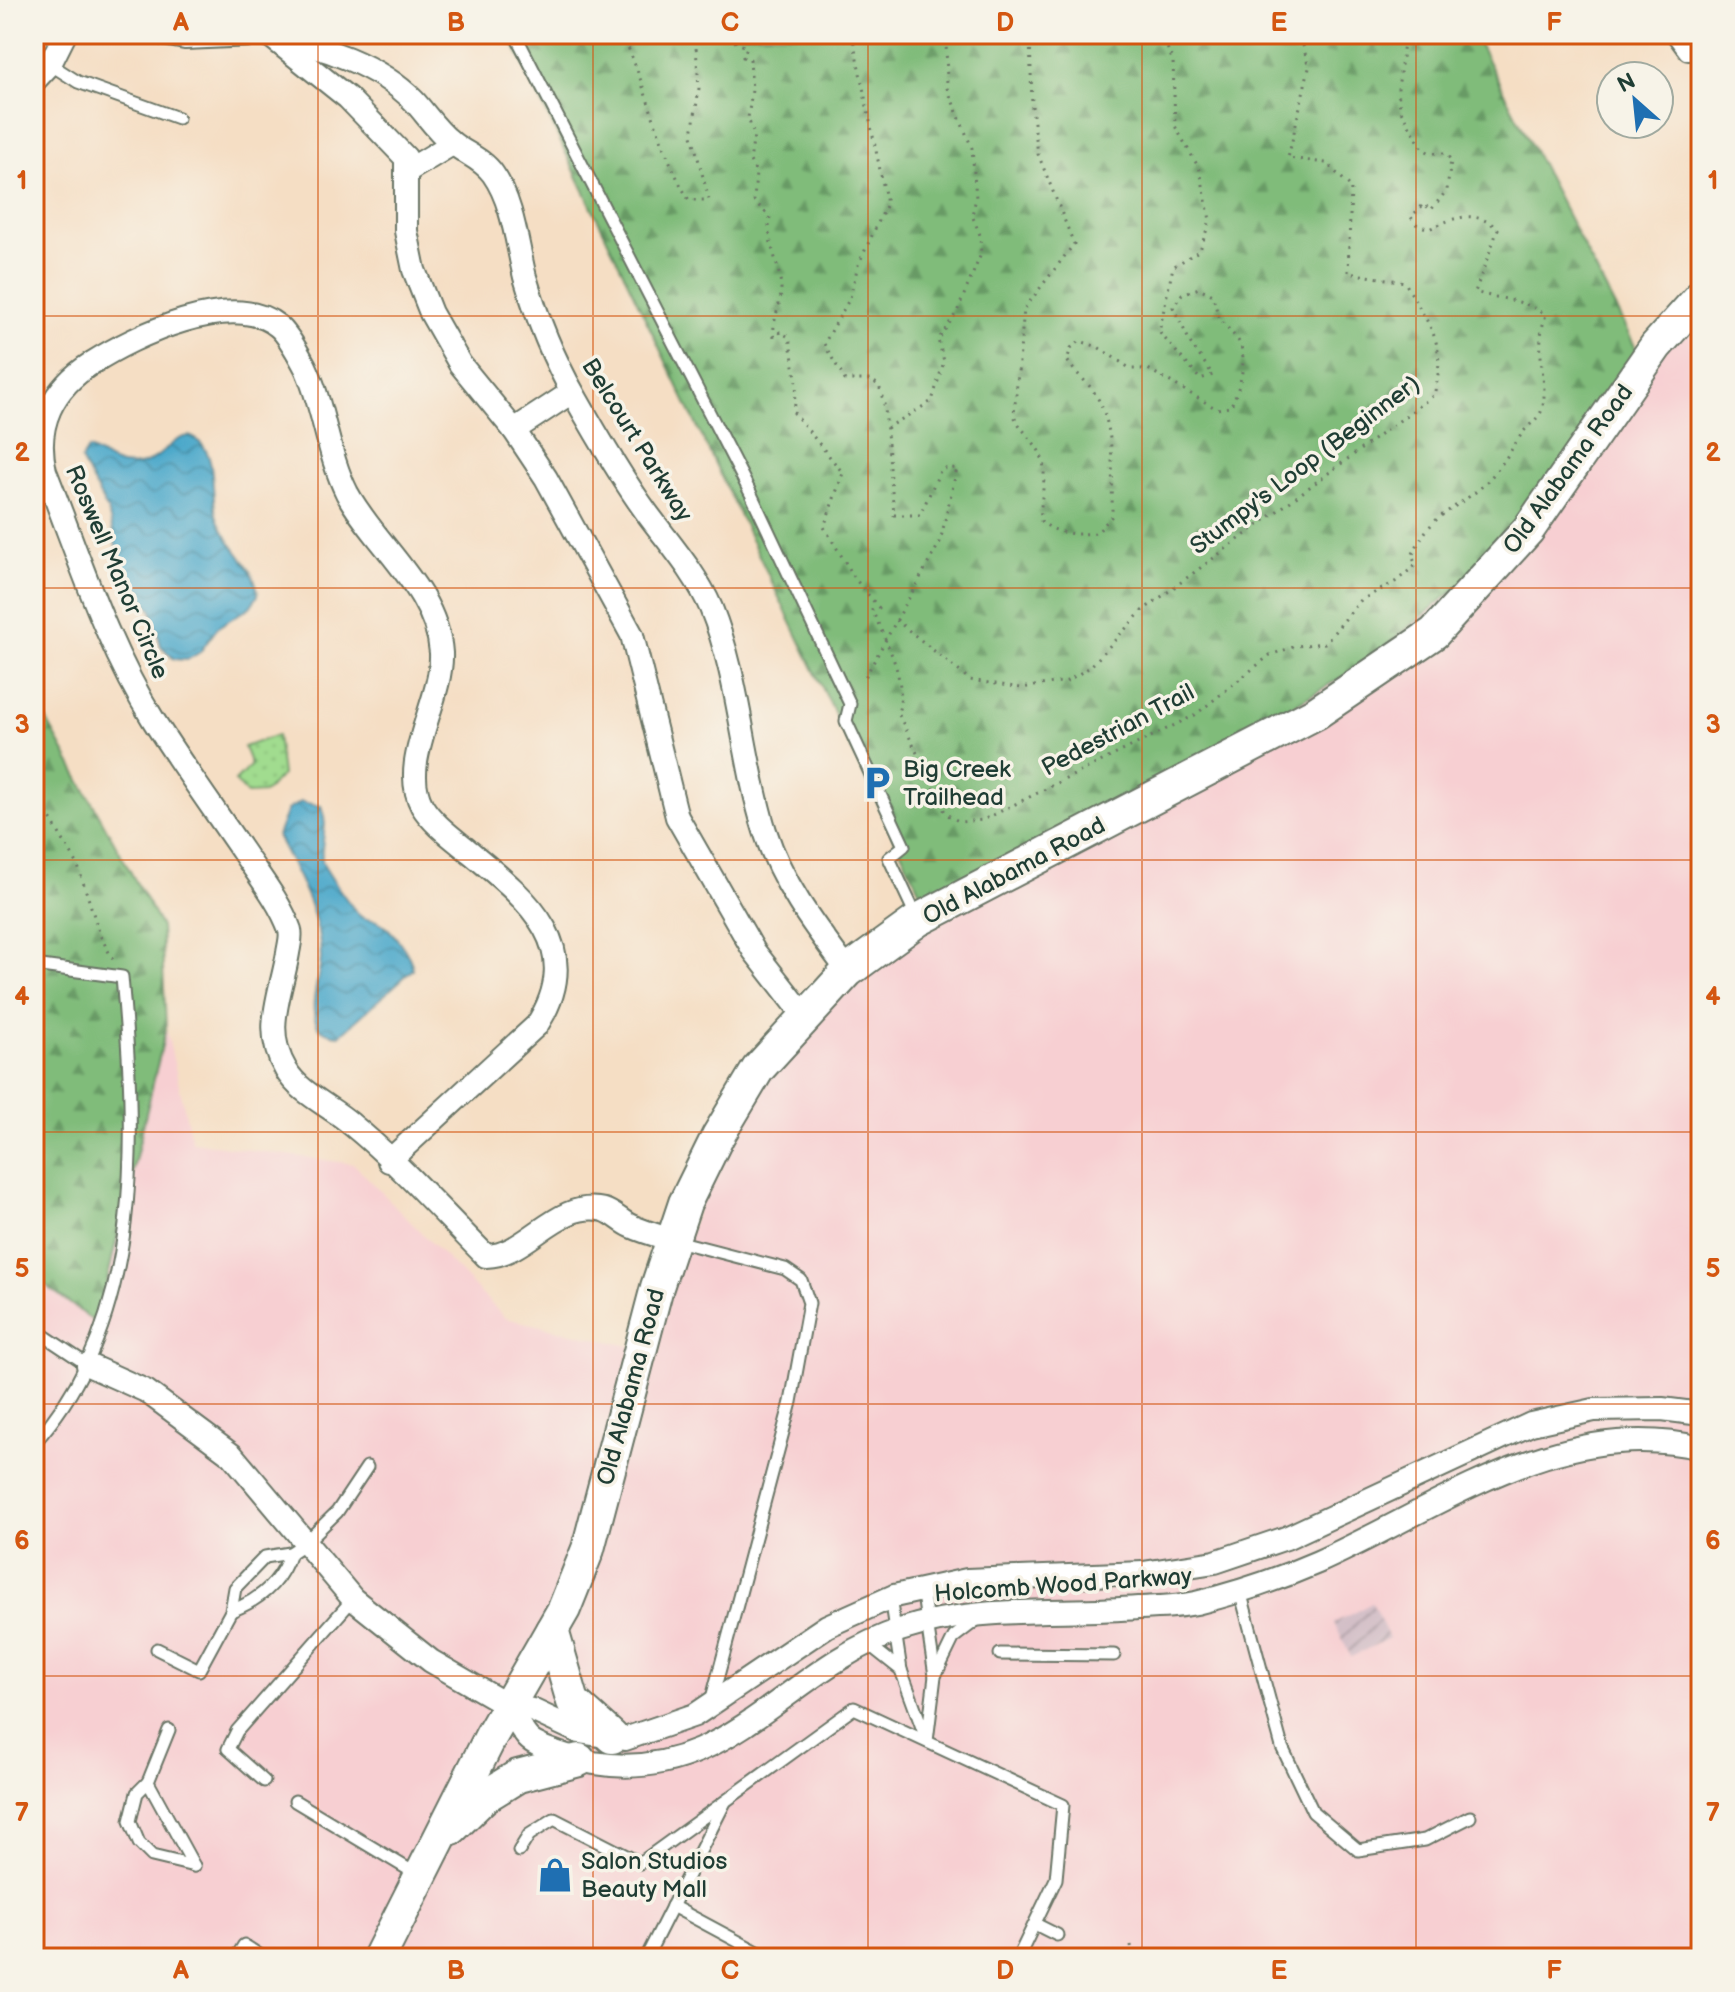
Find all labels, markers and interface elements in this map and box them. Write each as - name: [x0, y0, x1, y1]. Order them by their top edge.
- text: A: [172, 8, 189, 39]
- text: B: [447, 8, 465, 39]
- text: C: [721, 8, 739, 39]
- text: D: [996, 8, 1014, 39]
- text: E: [1271, 8, 1288, 39]
- text: F: [1546, 8, 1562, 39]
- north arrow: [1595, 60, 1675, 140]
- text: N: [1613, 68, 1640, 99]
- text: 1: [17, 166, 27, 197]
- text: 1: [1708, 166, 1718, 197]
- street label: Belcourt Parkway: [575, 353, 699, 527]
- street label: Stumpy's Loop (Beginner): [1184, 369, 1426, 561]
- street label: Old Alabama Road: [1497, 379, 1639, 559]
- text: 2: [14, 438, 30, 469]
- text: 2: [1705, 438, 1721, 469]
- street label: Roswell Manor Circle: [59, 461, 175, 683]
- street label: Pedestrian Trail: [1037, 678, 1199, 782]
- text: 3: [14, 710, 30, 741]
- text: 3: [1705, 710, 1721, 741]
- place label: Big Creek Trailhead: [903, 755, 1011, 812]
- parking icon: Big Creek Trailhead: [858, 764, 896, 802]
- street label: Old Alabama Road: [918, 811, 1110, 931]
- text: 4: [14, 982, 30, 1013]
- text: 4: [1705, 982, 1721, 1013]
- text: 5: [14, 1254, 30, 1285]
- text: 5: [1705, 1254, 1721, 1285]
- street label: Old Alabama Road: [591, 1286, 671, 1488]
- text: 6: [14, 1526, 30, 1557]
- text: 6: [1705, 1526, 1721, 1557]
- street label: Holcomb Wood Parkway: [933, 1562, 1193, 1608]
- text: 7: [15, 1798, 29, 1829]
- text: 7: [1706, 1798, 1720, 1829]
- place label: Salon Studios Beauty Mall: [581, 1847, 728, 1904]
- shop icon: Salon Studios Beauty Mall: [536, 1856, 574, 1894]
- text: A: [172, 1956, 189, 1987]
- text: B: [447, 1956, 465, 1987]
- text: C: [721, 1956, 739, 1987]
- text: D: [996, 1956, 1014, 1987]
- text: E: [1271, 1956, 1288, 1987]
- text: F: [1546, 1956, 1562, 1987]

